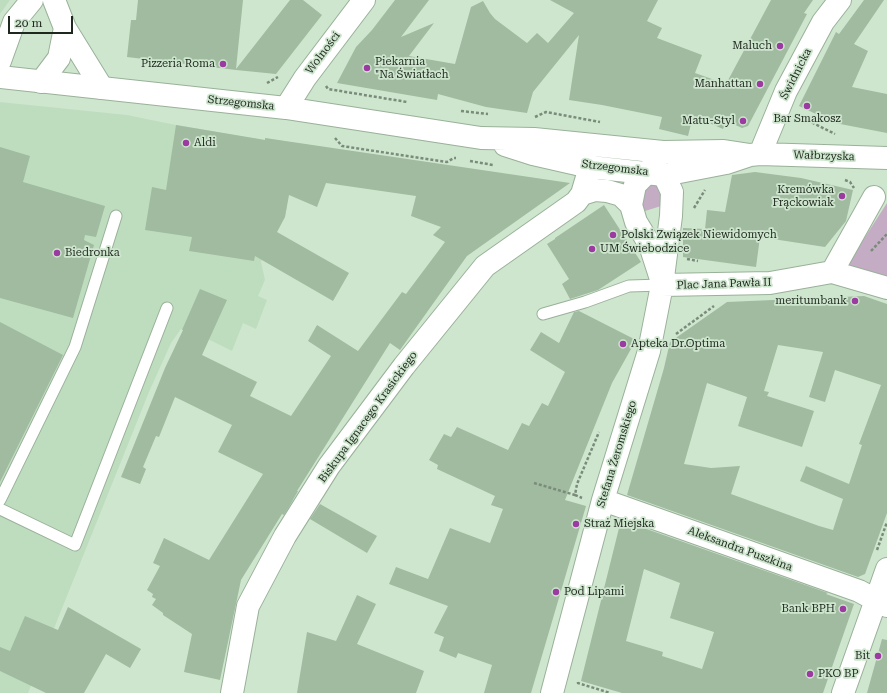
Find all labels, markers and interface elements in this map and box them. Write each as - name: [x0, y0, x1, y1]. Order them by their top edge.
- scale bar: [10, 8, 75, 34]
- text: 20 m: [15, 16, 42, 30]
- street label: Wolności: [303, 29, 343, 77]
- place label: Maluch: [732, 39, 772, 53]
- marker: Maluch: [775, 41, 785, 51]
- street label: Świdnicka: [777, 46, 815, 102]
- place label: Piekarnia "Na Światłach: [375, 55, 449, 81]
- place label: Pizzeria Roma: [141, 57, 215, 71]
- marker: Pizzeria Roma: [218, 59, 228, 69]
- marker: Piekarnia "Na Światłach: [362, 63, 372, 73]
- place label: Manhattan: [694, 77, 752, 91]
- marker: Manhattan: [755, 79, 765, 89]
- street label: Strzegomska: [207, 93, 275, 113]
- marker: Bar Smakosz: [802, 101, 812, 111]
- place label: Bar Smakosz: [773, 112, 841, 126]
- place label: Matu-Styl: [682, 114, 735, 128]
- marker: Matu-Styl: [738, 116, 748, 126]
- place label: Aldi: [194, 136, 216, 150]
- marker: Aldi: [181, 138, 191, 148]
- street label: Wałbrzyska: [793, 148, 855, 164]
- street label: Strzegomska: [581, 157, 649, 179]
- place label: Kremówka Frąckowiak: [772, 183, 834, 209]
- marker: Kremówka Frąckowiak: [837, 191, 847, 201]
- place label: Polski Związek Niewidomych: [621, 228, 777, 242]
- marker: Polski Związek Niewidomych: [608, 230, 618, 240]
- place label: UM Świebodzice: [600, 242, 689, 256]
- marker: UM Świebodzice: [587, 244, 597, 254]
- place label: Biedronka: [65, 246, 120, 260]
- marker: Biedronka: [52, 248, 62, 258]
- street label: Plac Jana Pawła II: [676, 276, 772, 292]
- place label: meritumbank: [775, 294, 847, 308]
- marker: meritumbank: [850, 296, 860, 306]
- place label: Apteka Dr.Optima: [631, 337, 725, 351]
- marker: Apteka Dr.Optima: [618, 339, 628, 349]
- street label: Biskupa Ignacego Krasickiego: [316, 349, 420, 485]
- street label: Stefana Żeromskiego: [594, 399, 640, 509]
- place label: Straż Miejska: [584, 517, 654, 531]
- marker: Straż Miejska: [571, 519, 581, 529]
- street label: Aleksandra Puszkina: [686, 524, 794, 574]
- place label: Pod Lipami: [564, 585, 624, 599]
- marker: Pod Lipami: [551, 587, 561, 597]
- place label: Bank BPH: [782, 602, 835, 616]
- marker: Bank BPH: [838, 604, 848, 614]
- place label: Bit: [855, 649, 870, 663]
- marker: Bit: [873, 651, 883, 661]
- place label: PKO BP: [818, 667, 858, 681]
- marker: PKO BP: [805, 669, 815, 679]

